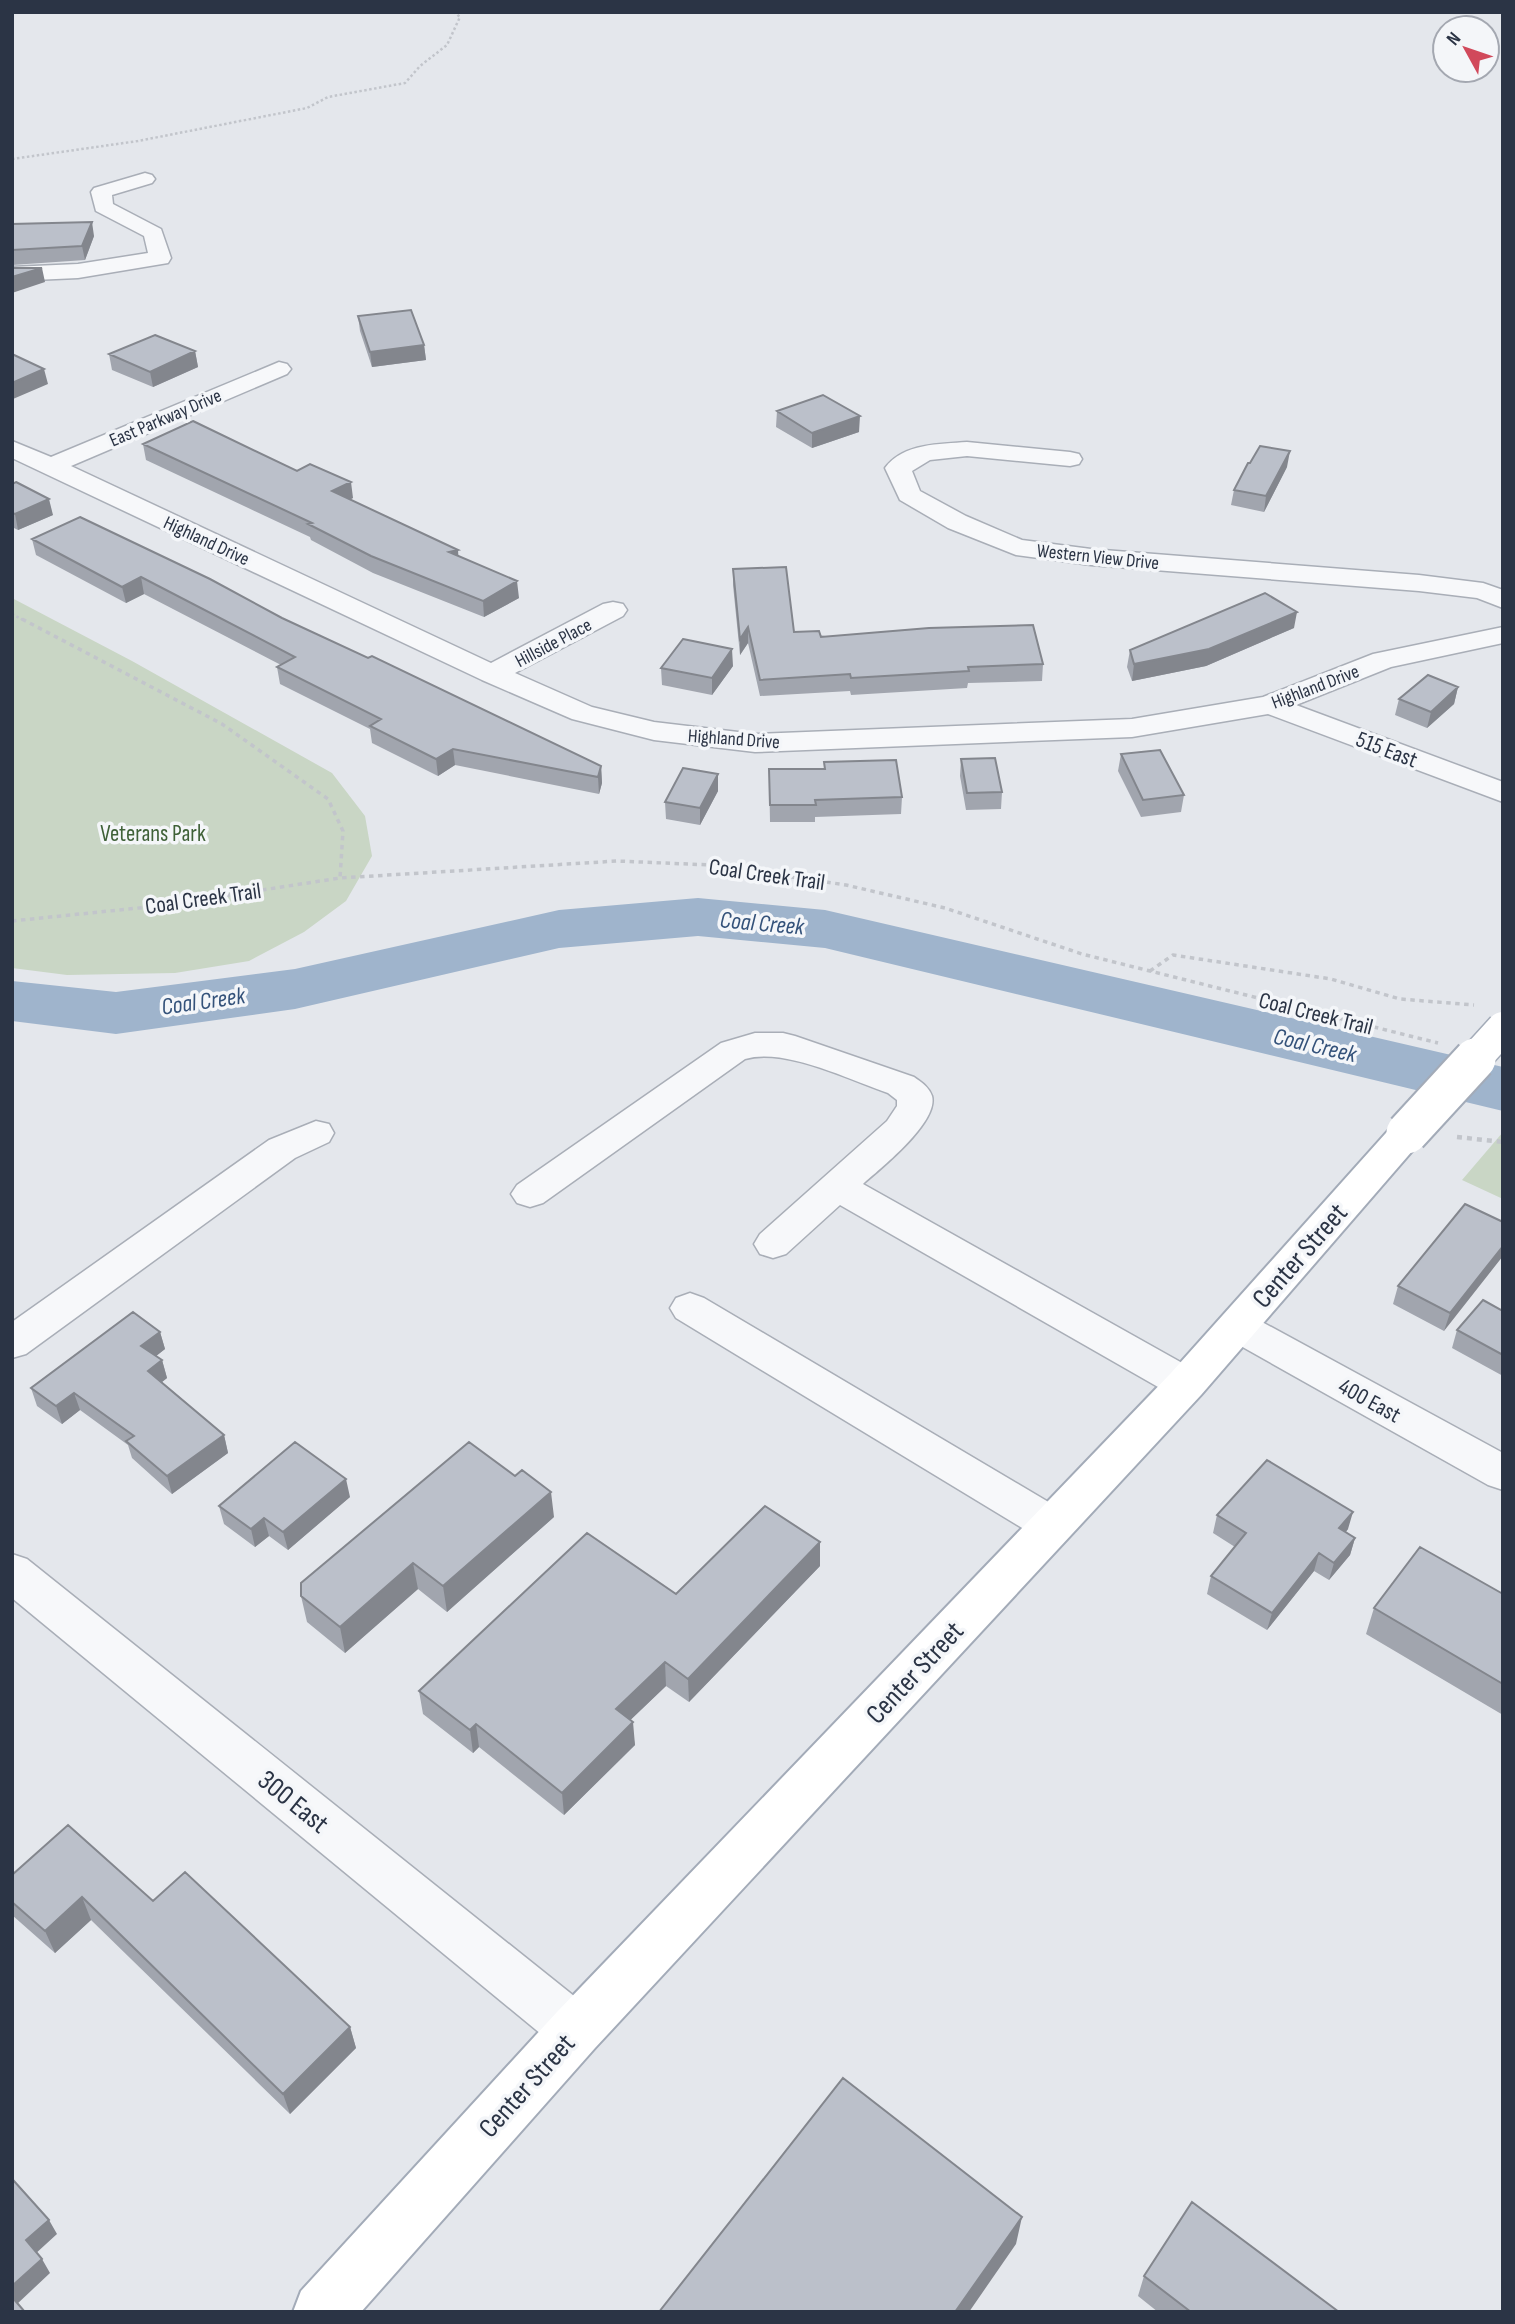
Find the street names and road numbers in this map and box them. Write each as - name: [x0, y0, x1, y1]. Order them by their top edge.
- street label: East Parkway Drive: [106, 384, 225, 452]
- street label: Highland Drive: [160, 511, 253, 571]
- street label: Western View Drive: [1036, 540, 1160, 575]
- street label: Hillside Place: [512, 614, 596, 673]
- street label: Highland Drive: [1268, 660, 1363, 715]
- street label: Highland Drive: [687, 725, 781, 754]
- street label: 515 East: [1352, 725, 1421, 774]
- street label: Coal Creek Trail: [707, 853, 827, 897]
- street label: Coal Creek Trail: [143, 877, 263, 921]
- street label: Coal Creek Trail: [1256, 986, 1376, 1042]
- street label: Center Street: [1246, 1197, 1355, 1315]
- street label: 400 East: [1333, 1372, 1406, 1429]
- street label: Center Street: [859, 1615, 971, 1731]
- street label: 300 East: [251, 1764, 335, 1841]
- street label: Center Street: [472, 2027, 582, 2145]

